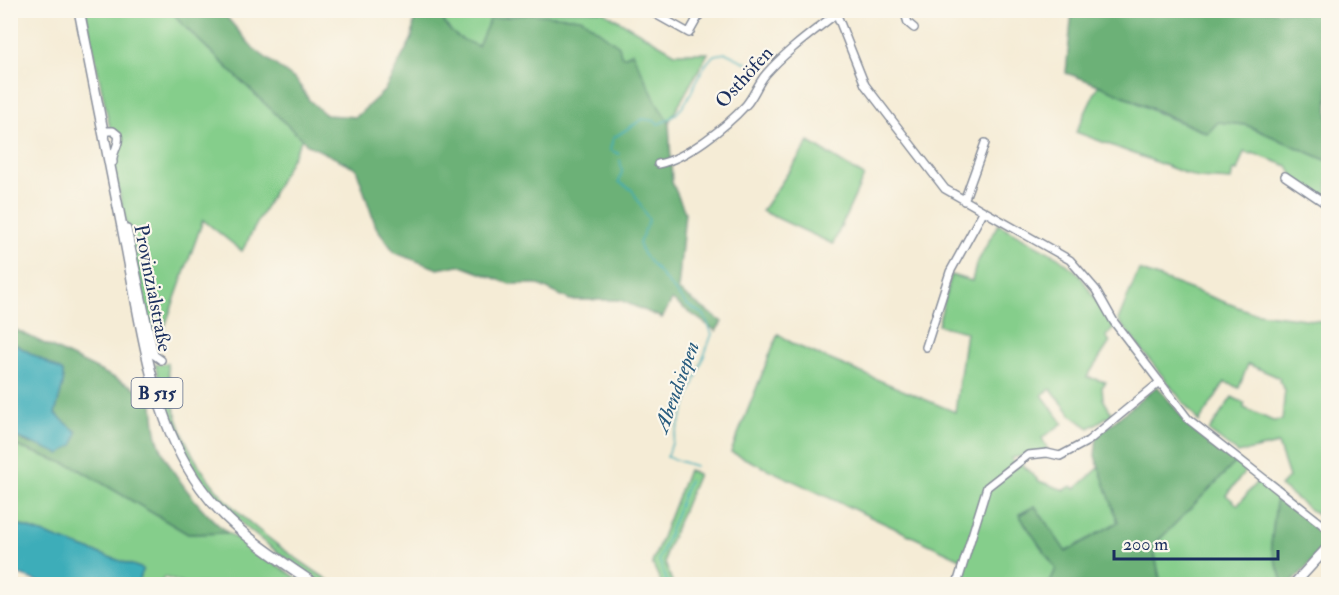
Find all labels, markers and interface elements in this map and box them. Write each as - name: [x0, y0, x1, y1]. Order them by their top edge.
- street label: Osthöfen: [710, 41, 778, 113]
- street label: Provinzialstraße: [128, 222, 178, 354]
- water label: Abendsiepen: [647, 338, 706, 438]
- road number: B 515: [132, 378, 182, 408]
- scale bar: [1114, 523, 1278, 561]
- text: 200 m: [1123, 533, 1168, 556]

